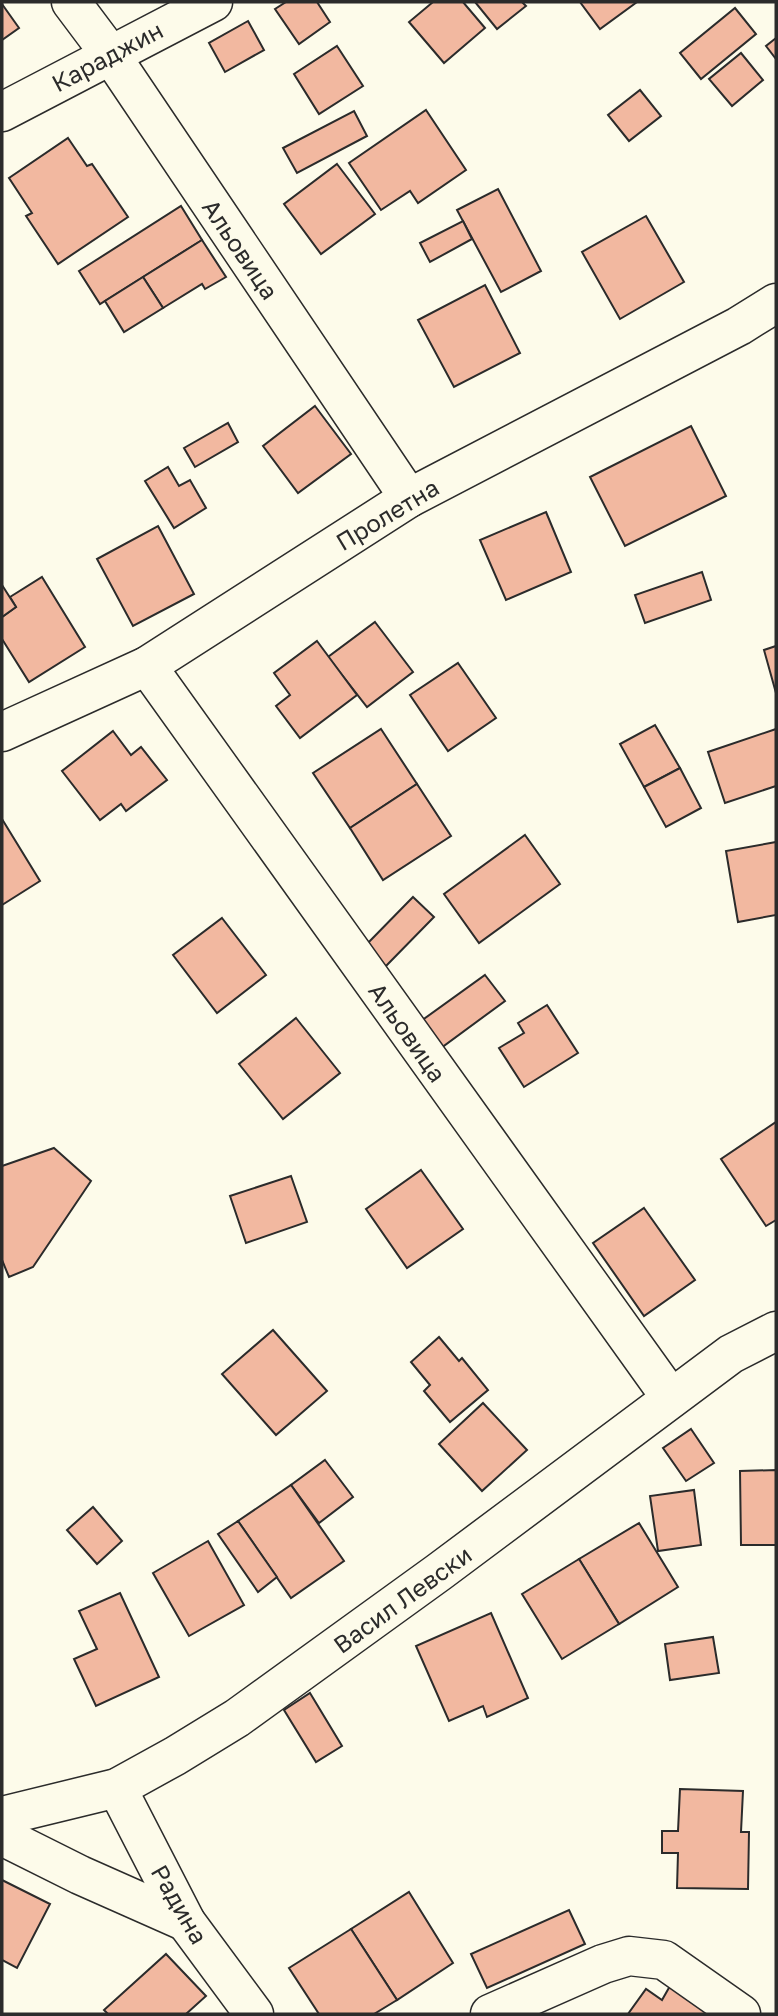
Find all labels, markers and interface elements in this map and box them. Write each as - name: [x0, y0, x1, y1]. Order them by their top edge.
- street label: Караджин: [46, 15, 168, 97]
- street label: Альовица: [197, 193, 285, 305]
- street label: Пролетна: [330, 472, 444, 556]
- street label: Альовица: [363, 977, 453, 1087]
- street label: Васил Левски: [327, 1539, 477, 1659]
- street label: Радина: [146, 1859, 214, 1949]

